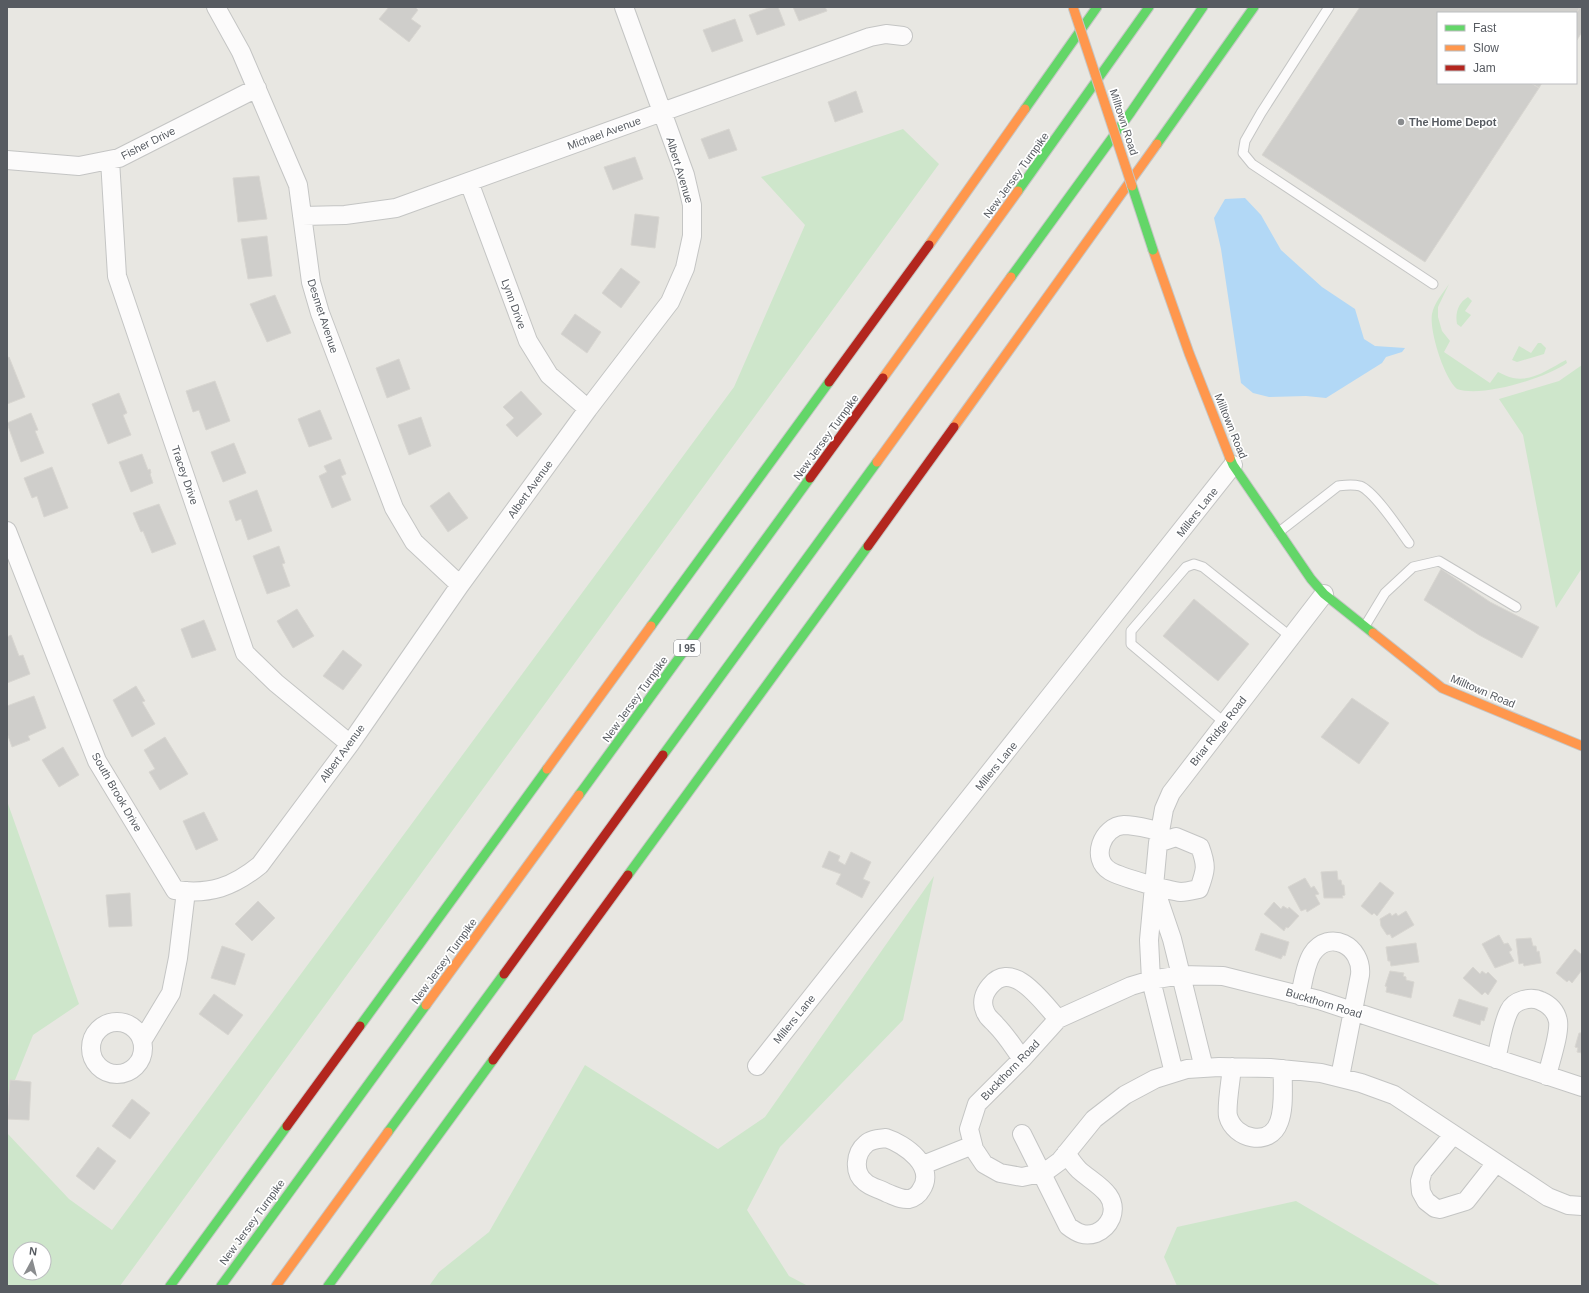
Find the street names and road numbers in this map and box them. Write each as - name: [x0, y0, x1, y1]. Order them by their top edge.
- street label: Milltown Road: [1108, 87, 1140, 157]
- street label: Michael Avenue: [566, 114, 642, 152]
- street label: Fisher Drive: [119, 124, 177, 162]
- street label: New Jersey Turnpike: [981, 130, 1051, 220]
- street label: Albert Avenue: [664, 136, 696, 204]
- street label: Desmet Avenue: [305, 277, 341, 355]
- street label: Lynn Drive: [499, 277, 529, 331]
- street label: New Jersey Turnpike: [791, 392, 861, 482]
- street label: Milltown Road: [1212, 392, 1250, 460]
- street label: Tracey Drive: [169, 444, 201, 506]
- street label: Albert Avenue: [505, 458, 555, 520]
- street label: Millers Lane: [1174, 485, 1220, 539]
- road number: I 95: [674, 640, 700, 656]
- street label: New Jersey Turnpike: [600, 654, 670, 744]
- street label: Milltown Road: [1449, 672, 1517, 710]
- street label: Briar Ridge Road: [1187, 694, 1249, 768]
- street label: Albert Avenue: [317, 722, 367, 784]
- street label: Millers Lane: [973, 739, 1019, 793]
- street label: South Brook Drive: [89, 750, 145, 834]
- street label: New Jersey Turnpike: [409, 916, 479, 1006]
- street label: Buckthorn Road: [1285, 986, 1363, 1020]
- street label: Millers Lane: [771, 992, 817, 1046]
- street label: Buckthorn Road: [978, 1037, 1042, 1103]
- street label: New Jersey Turnpike: [217, 1177, 287, 1267]

